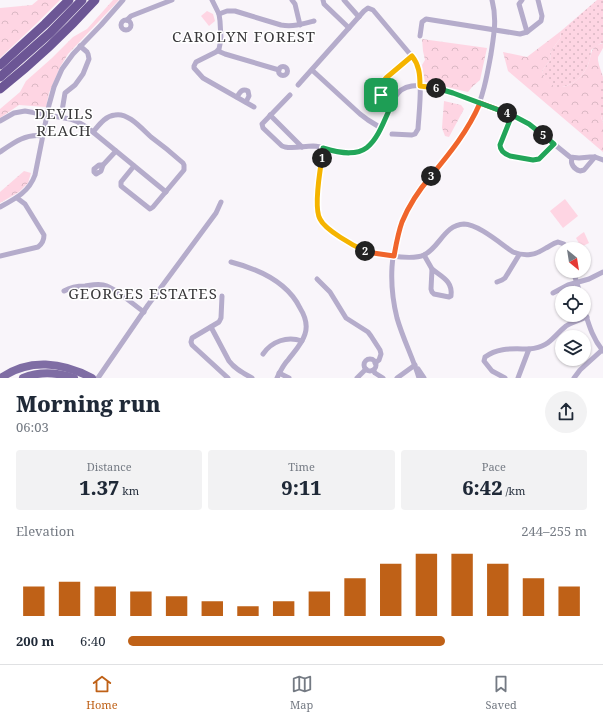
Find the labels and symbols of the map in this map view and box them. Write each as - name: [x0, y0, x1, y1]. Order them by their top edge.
- district label: CAROLYN FOREST: [172, 26, 316, 46]
- pin: [364, 78, 398, 112]
- pin: 6: [426, 78, 446, 98]
- district label: DEVILS REACH: [34, 103, 94, 140]
- pin: 4: [497, 103, 517, 123]
- pin: 5: [533, 125, 553, 145]
- pin: 1: [312, 148, 332, 168]
- pin: 3: [421, 166, 441, 186]
- pin: 2: [355, 241, 375, 261]
- north arrow: [555, 242, 591, 278]
- district label: GEORGES ESTATES: [68, 283, 218, 303]

